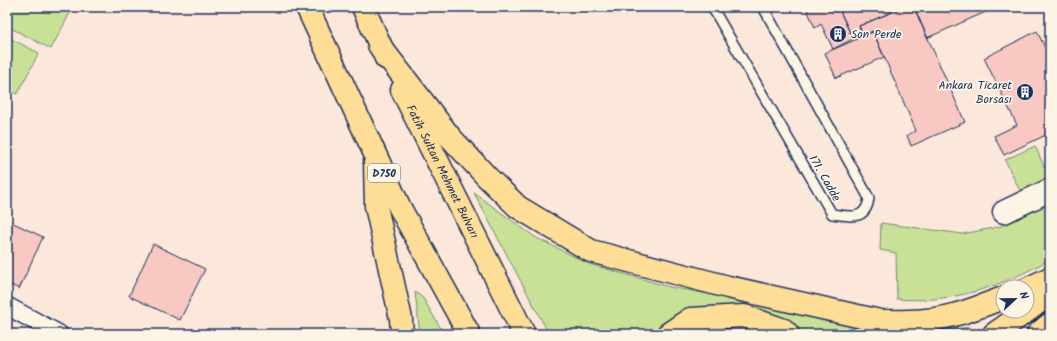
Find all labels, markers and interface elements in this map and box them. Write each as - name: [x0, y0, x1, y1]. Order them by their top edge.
- building icon: Son Perde: [828, 24, 848, 44]
- place label: Son Perde: [851, 25, 902, 44]
- place label: Ankara Ticaret Borsası: [938, 76, 1012, 109]
- building icon: Ankara Ticaret Borsası: [1015, 82, 1035, 102]
- street label: Fatih Sultan Mehmet Bulvarı: [401, 102, 484, 242]
- street label: 171. Cadde: [804, 151, 846, 206]
- road number: D750: [368, 164, 400, 182]
- north arrow: [995, 279, 1035, 319]
- text: N: [1014, 289, 1033, 302]

